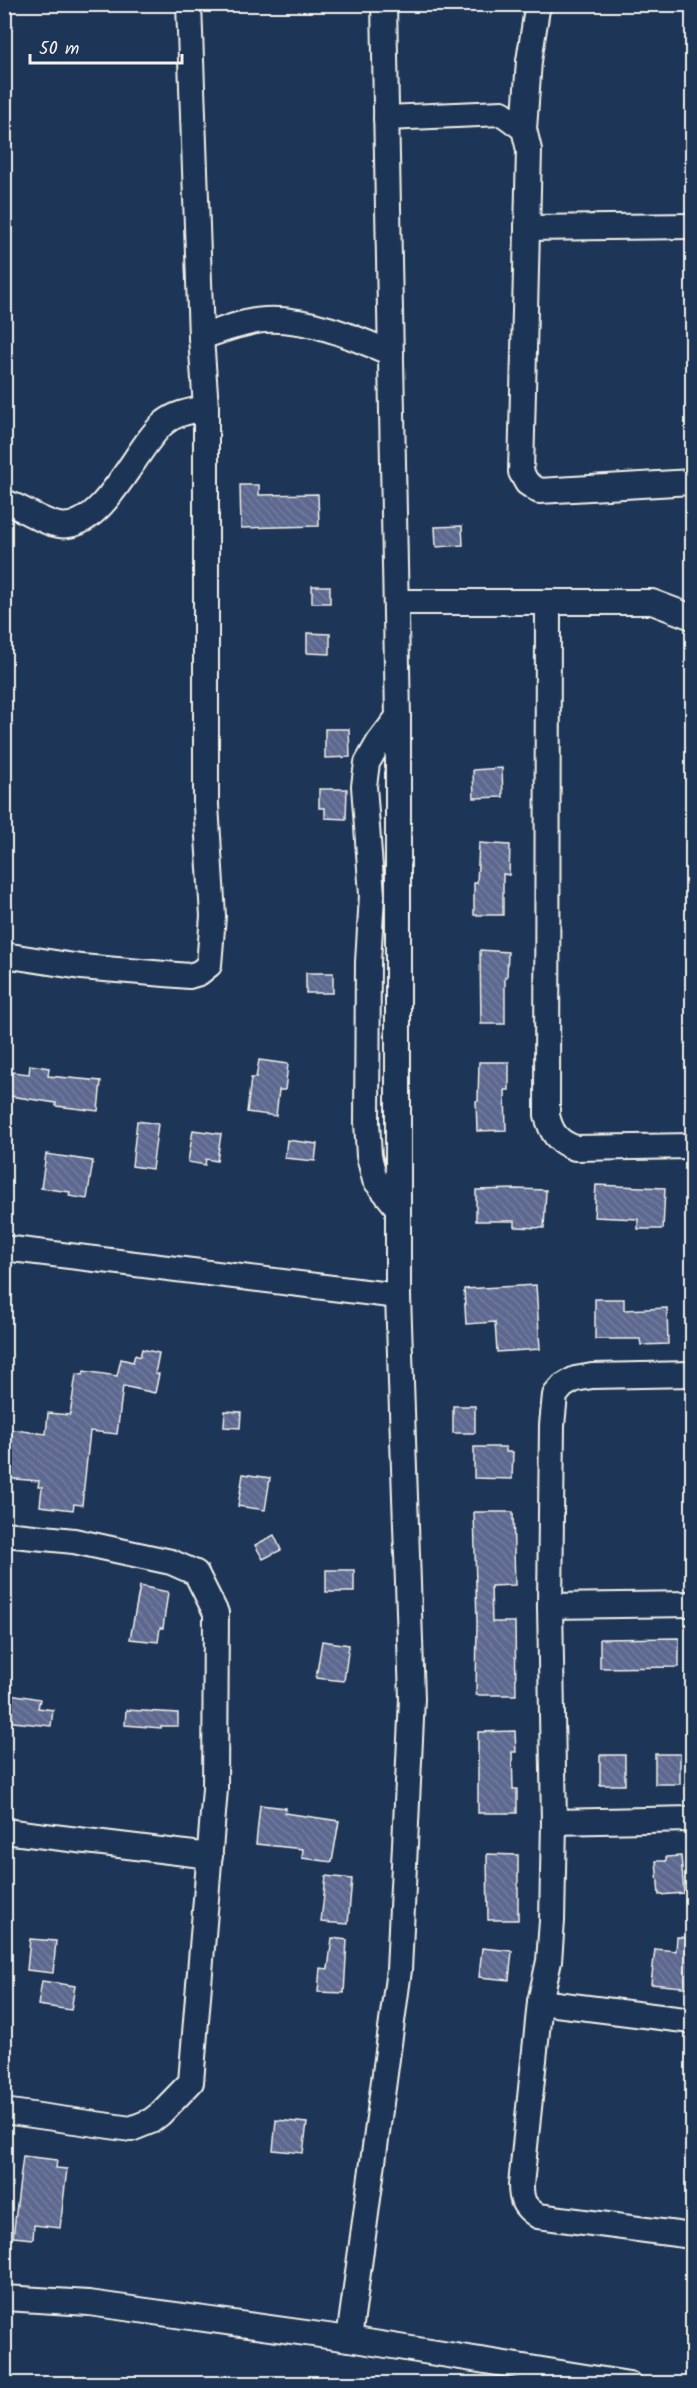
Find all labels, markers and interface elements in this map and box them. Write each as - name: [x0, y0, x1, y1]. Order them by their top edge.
- scale bar: [30, 27, 182, 65]
- text: 50 m: [39, 35, 79, 64]

